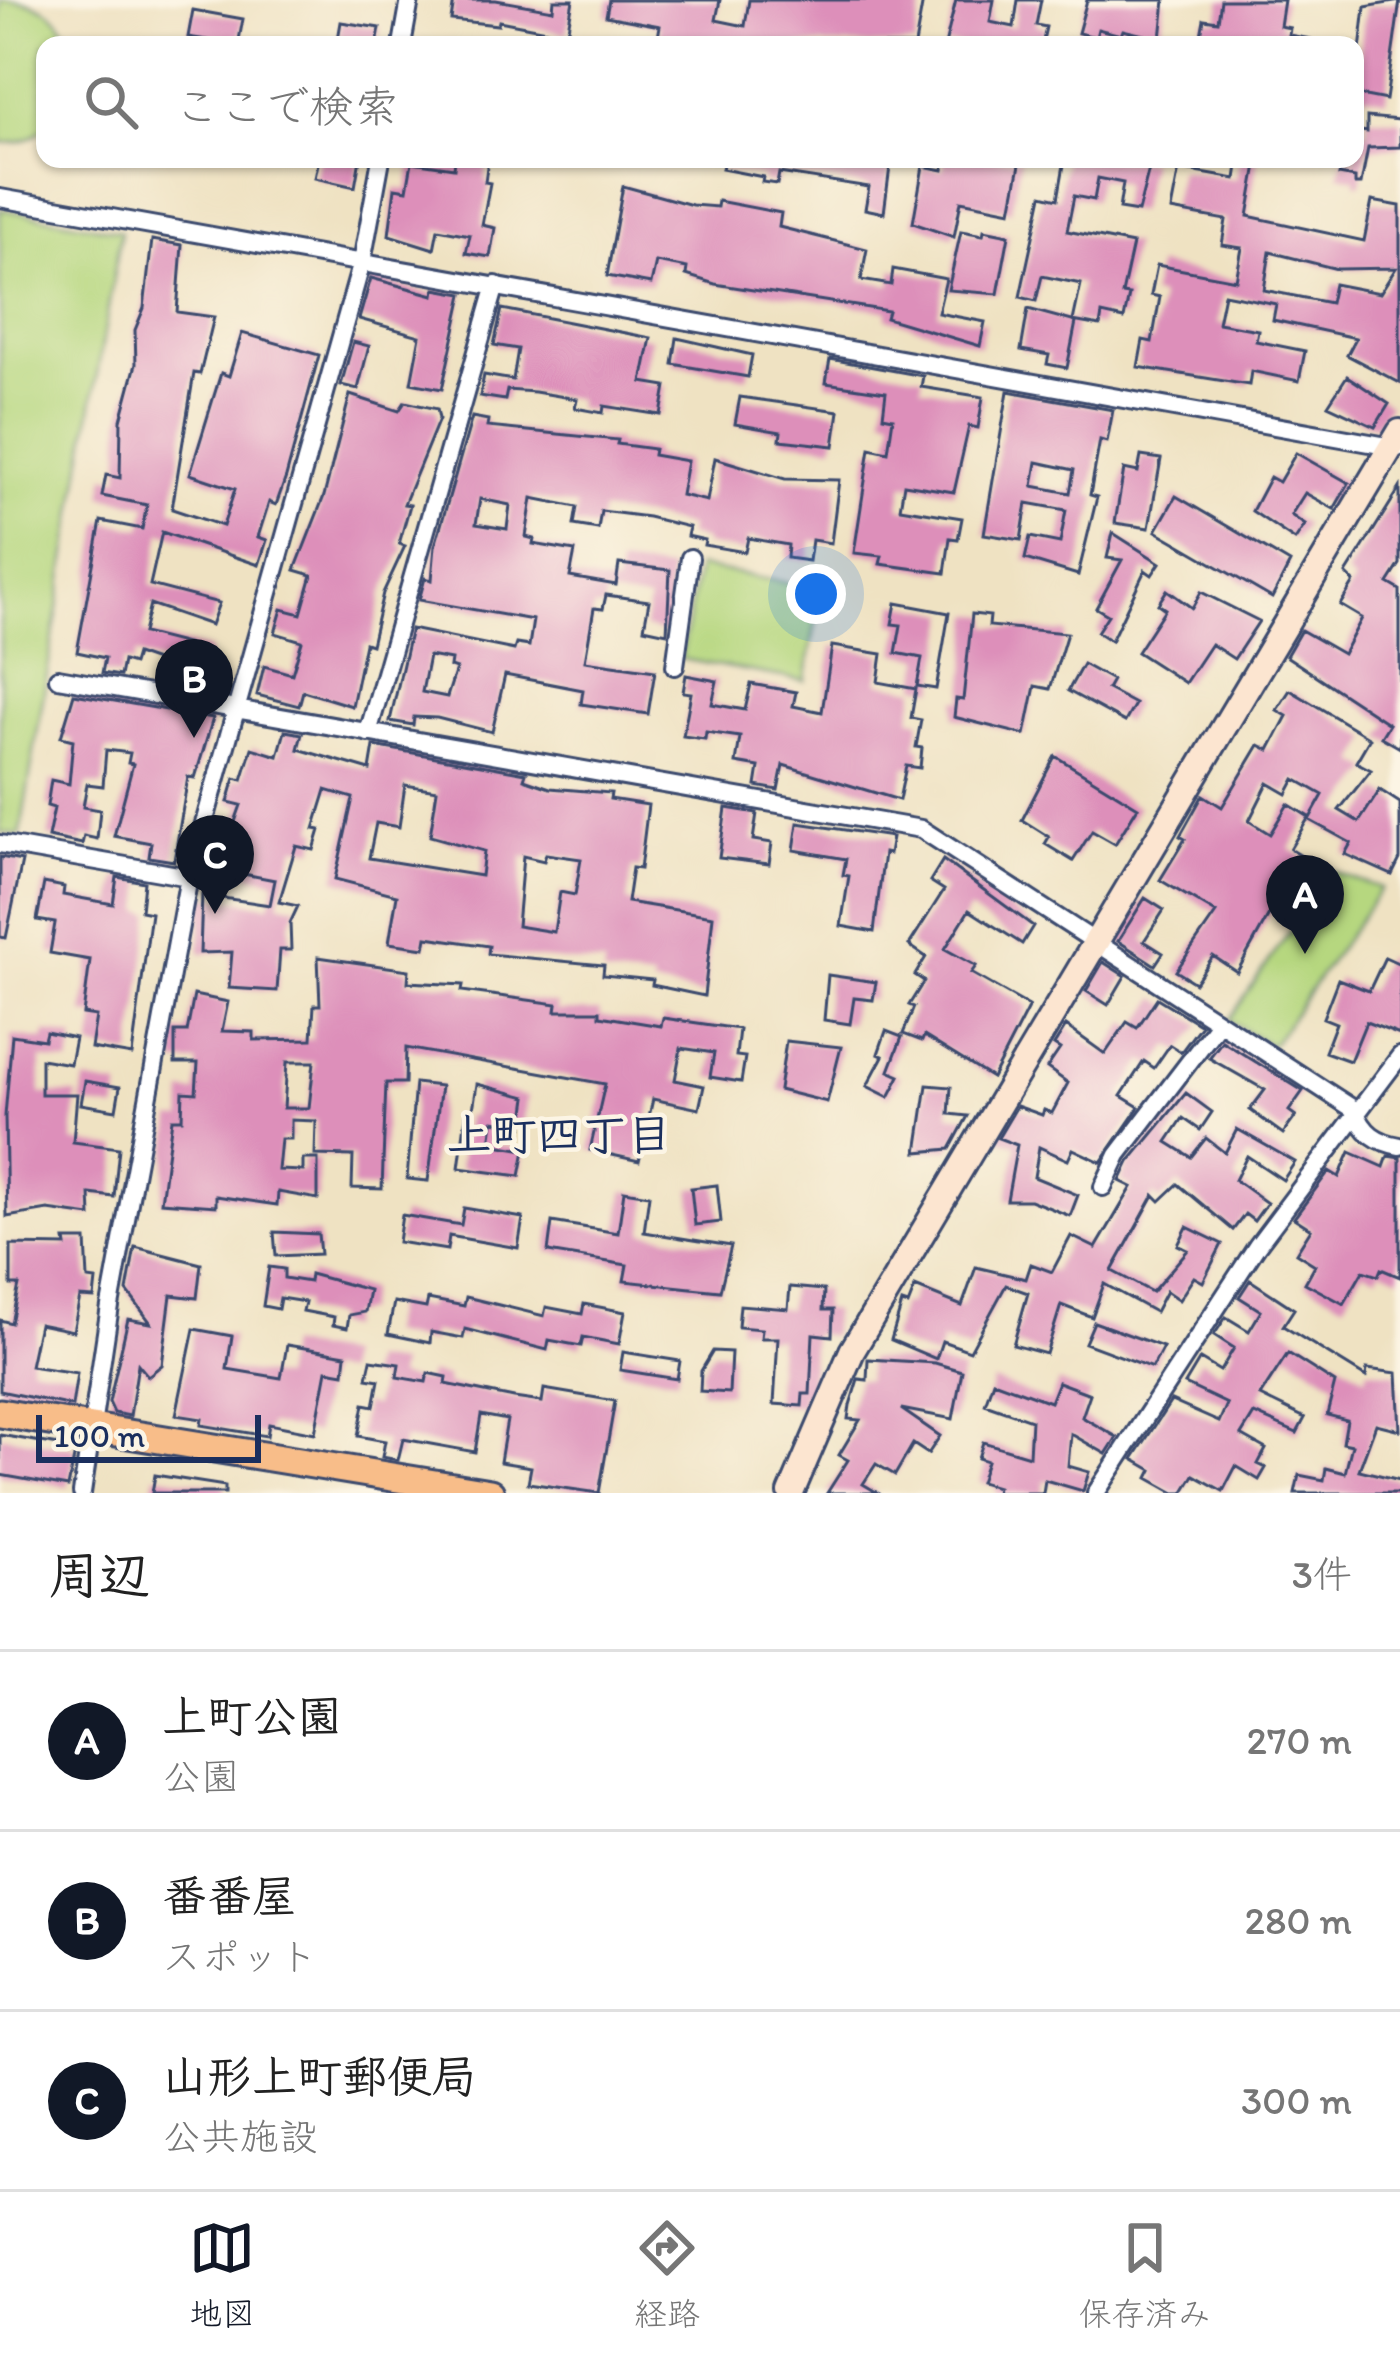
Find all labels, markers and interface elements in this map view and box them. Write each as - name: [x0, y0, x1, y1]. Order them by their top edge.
- search box: [36, 36, 1364, 168]
- icon: search: [78, 69, 144, 135]
- text: ここで検索: [174, 79, 399, 133]
- your location: [786, 564, 846, 624]
- pin: B: [155, 639, 233, 738]
- pin: C: [176, 815, 254, 914]
- pin: A: [1266, 855, 1344, 954]
- district label: 上町四丁目: [446, 1107, 672, 1161]
- scale bar: [36, 1409, 261, 1462]
- text: 100 m: [54, 1416, 145, 1455]
- text: 周辺: [48, 1545, 150, 1606]
- text: 3件: [1292, 1551, 1352, 1598]
- text: 上町公園: [162, 1689, 342, 1743]
- text: A: [75, 1717, 99, 1764]
- text: 270 m: [1247, 1717, 1352, 1764]
- text: 公園: [162, 1753, 240, 1800]
- text: 番番屋: [162, 1869, 297, 1923]
- text: B: [74, 1897, 100, 1944]
- text: 280 m: [1245, 1897, 1352, 1944]
- text: スポット: [162, 1933, 318, 1980]
- text: 山形上町郵便局: [162, 2049, 477, 2103]
- text: C: [74, 2077, 100, 2124]
- text: 300 m: [1241, 2077, 1352, 2124]
- text: 公共施設: [162, 2113, 318, 2160]
- tab: 地図: [189, 2215, 255, 2335]
- tab: 経路: [634, 2215, 700, 2335]
- tab: 保存済み: [1079, 2215, 1211, 2335]

